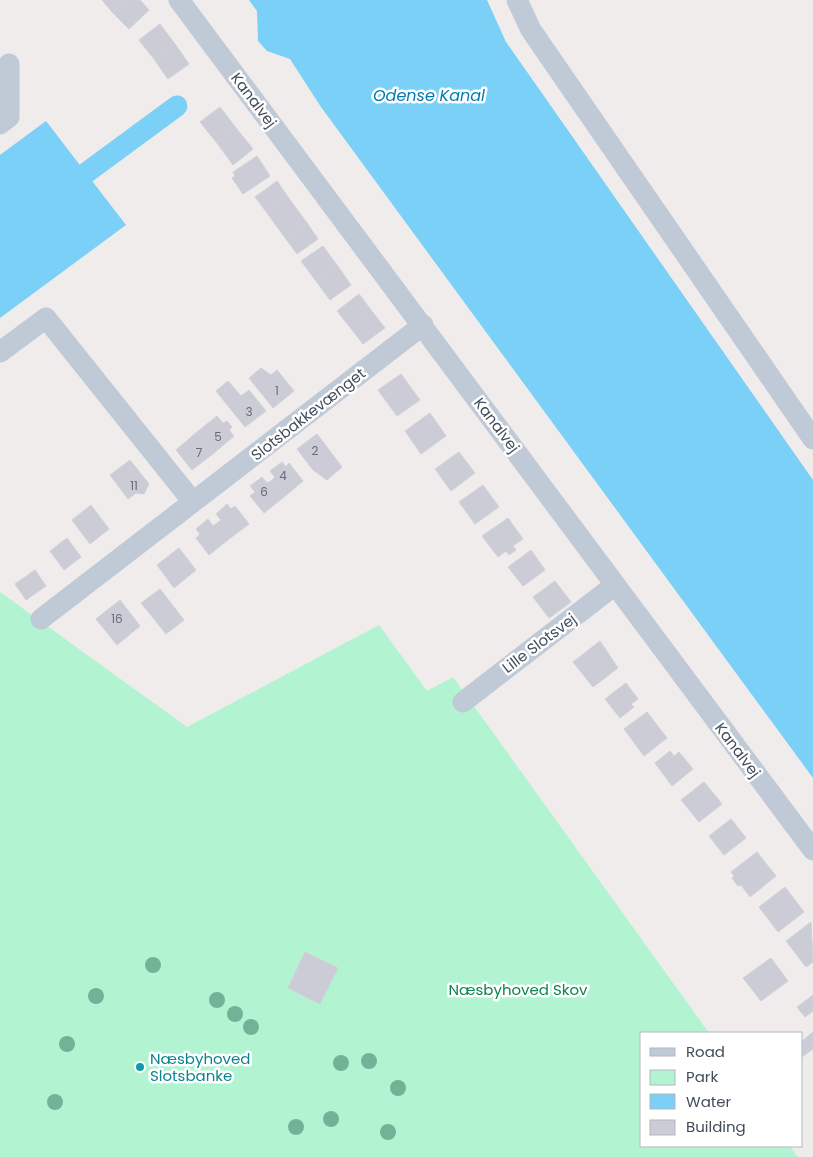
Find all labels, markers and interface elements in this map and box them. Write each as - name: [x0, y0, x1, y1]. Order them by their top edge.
- street label: Kanalvej: [226, 68, 282, 132]
- water label: Odense Kanal: [373, 84, 485, 107]
- street label: Slotsbakkevænget: [246, 363, 370, 465]
- house number: 1: [275, 382, 279, 399]
- street label: Kanalvej: [469, 393, 525, 457]
- house number: 3: [245, 403, 253, 420]
- house number: 5: [214, 428, 222, 445]
- house number: 2: [312, 442, 319, 459]
- house number: 7: [196, 444, 203, 461]
- house number: 4: [279, 467, 287, 484]
- house number: 11: [130, 477, 138, 494]
- house number: 6: [260, 483, 268, 500]
- street label: Lille Slotsvej: [498, 608, 580, 678]
- house number: 16: [111, 610, 123, 627]
- street label: Kanalvej: [710, 718, 766, 782]
- park label: Næsbyhoved Skov: [448, 979, 588, 1000]
- legend: [640, 1032, 803, 1147]
- text: Road: [686, 1041, 725, 1062]
- place label: Næsbyhoved Slotsbanke: [150, 1048, 250, 1086]
- marker: Næsbyhoved Slotsbanke: [134, 1061, 146, 1073]
- text: Park: [686, 1066, 718, 1087]
- text: Water: [686, 1091, 732, 1112]
- text: Building: [686, 1116, 746, 1137]

